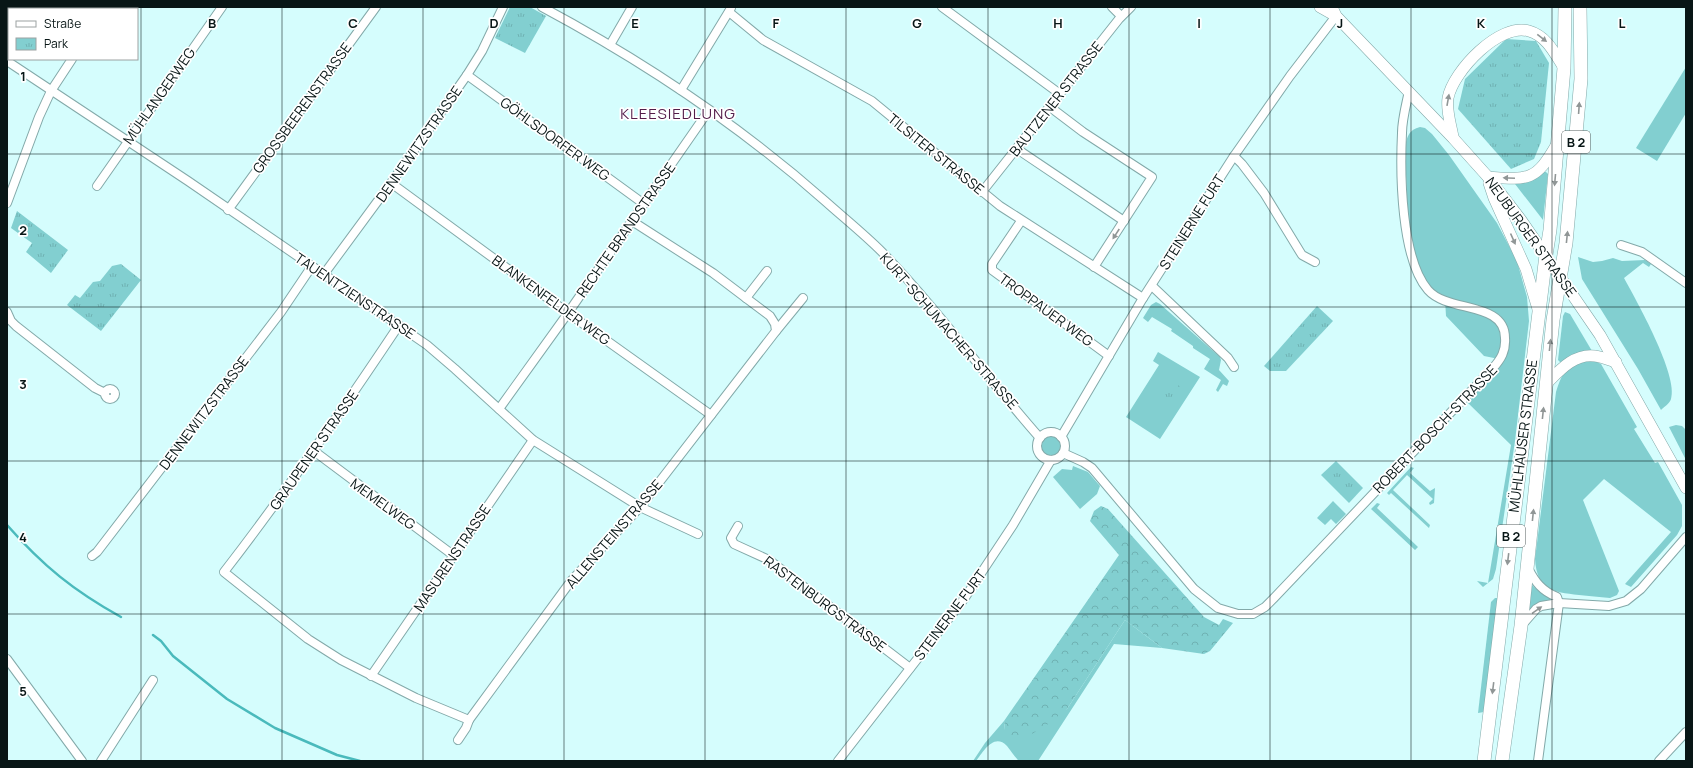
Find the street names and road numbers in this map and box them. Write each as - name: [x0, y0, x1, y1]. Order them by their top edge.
- street label: BAUTZENER STRASSE: [1005, 37, 1106, 160]
- street label: GROSSBEERENSTRASSE: [248, 39, 355, 177]
- street label: MÜHLANGERWEG: [118, 43, 199, 148]
- street label: DENNEWITZSTRASSE: [371, 82, 466, 206]
- street label: GÖHLSDORFER WEG: [497, 92, 614, 185]
- street label: TILSITER STRASSE: [884, 109, 988, 198]
- road number: B 2: [1562, 131, 1590, 153]
- street label: RECHTE BRANDSTRASSE: [572, 159, 679, 301]
- street label: STEINERNE FURT: [1155, 170, 1229, 273]
- street label: NEUBURGER STRASSE: [1481, 173, 1581, 301]
- street label: TAUENTZIENSTRASSE: [291, 248, 419, 343]
- street label: KURT-SCHUMACHER-STRASSE: [876, 248, 1023, 413]
- street label: BLANKENFELDER WEG: [488, 250, 614, 349]
- street label: TROPPAUER WEG: [995, 269, 1097, 350]
- street label: DENNEWITZSTRASSE: [155, 352, 253, 473]
- street label: MÜHLHAUSER STRASSE: [1504, 358, 1541, 514]
- street label: ROBERT-BOSCH-STRASSE: [1368, 360, 1501, 497]
- street label: GRAUPENER STRASSE: [265, 386, 362, 514]
- street label: MEMELWEG: [347, 474, 420, 534]
- street label: ALLENSTEINSTRASSE: [561, 475, 666, 592]
- street label: MASURENSTRASSE: [409, 501, 494, 615]
- road number: B 2: [1497, 525, 1525, 547]
- street label: RASTENBURGSTRASSE: [760, 551, 890, 656]
- street label: STEINERNE FURT: [909, 565, 990, 664]

